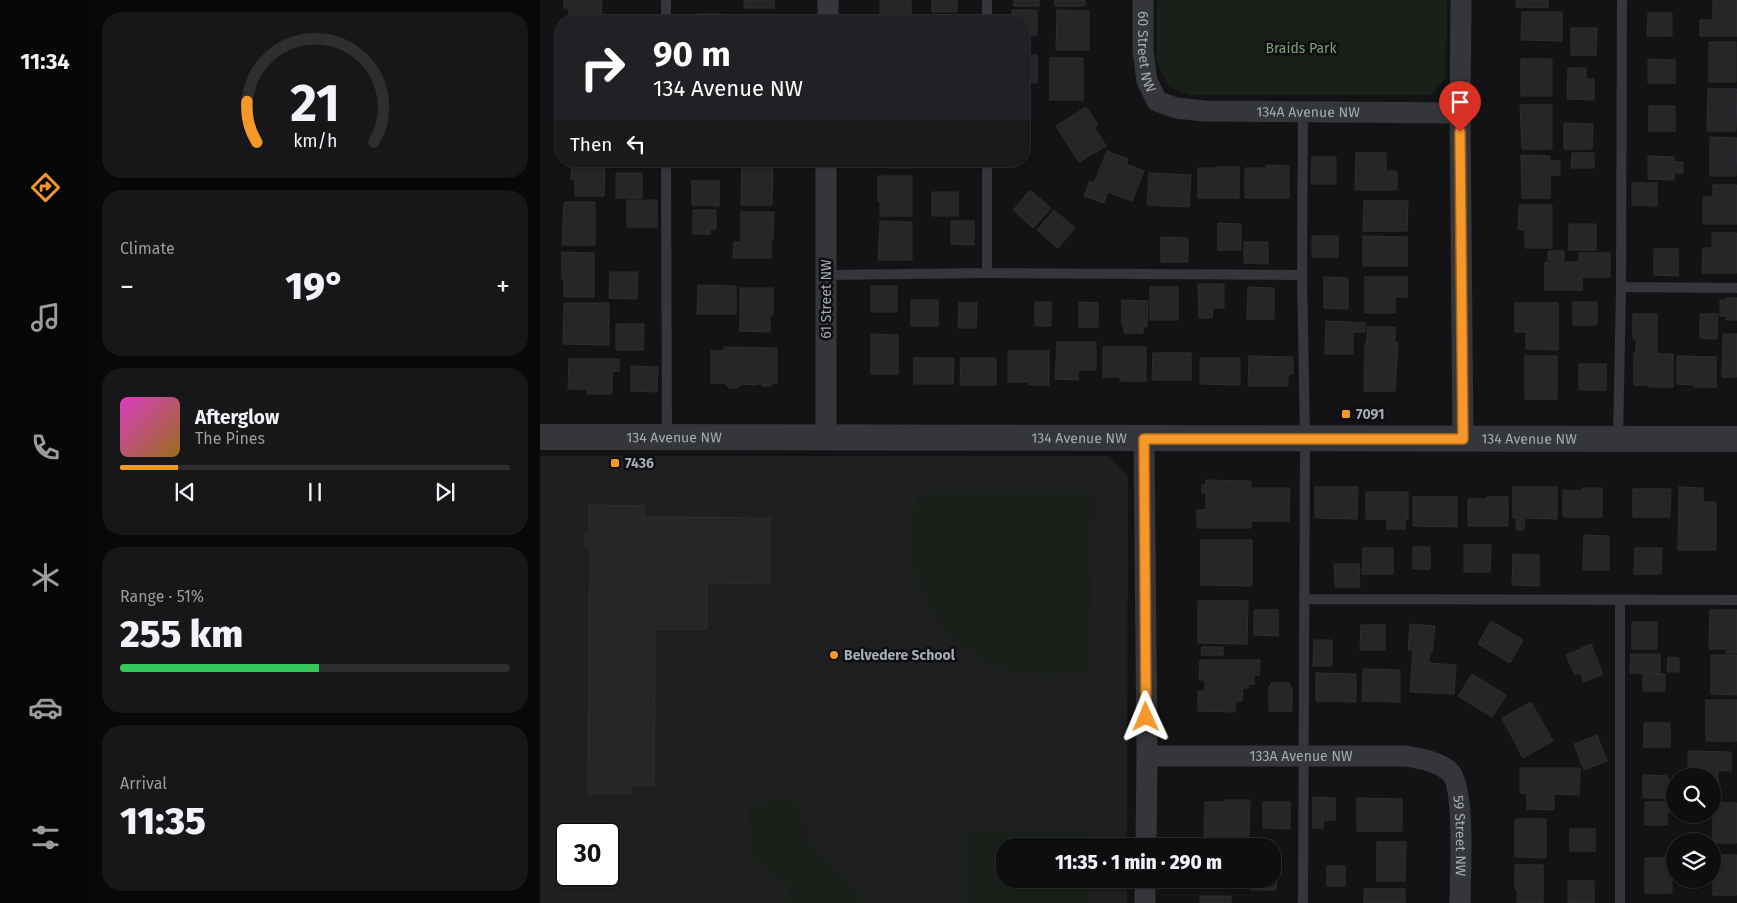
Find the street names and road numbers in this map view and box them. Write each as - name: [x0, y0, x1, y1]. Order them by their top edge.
- street label: 60 Street NW: [1134, 11, 1160, 96]
- street label: 134A Avenue NW: [1256, 103, 1360, 121]
- street label: 61 Street NW: [818, 259, 835, 339]
- street label: 134 Avenue NW: [626, 429, 722, 446]
- street label: 134 Avenue NW: [1031, 429, 1127, 446]
- street label: 134 Avenue NW: [1481, 430, 1577, 447]
- street label: 133A Avenue NW: [1249, 748, 1353, 765]
- street label: 59 Street NW: [1450, 794, 1470, 877]

